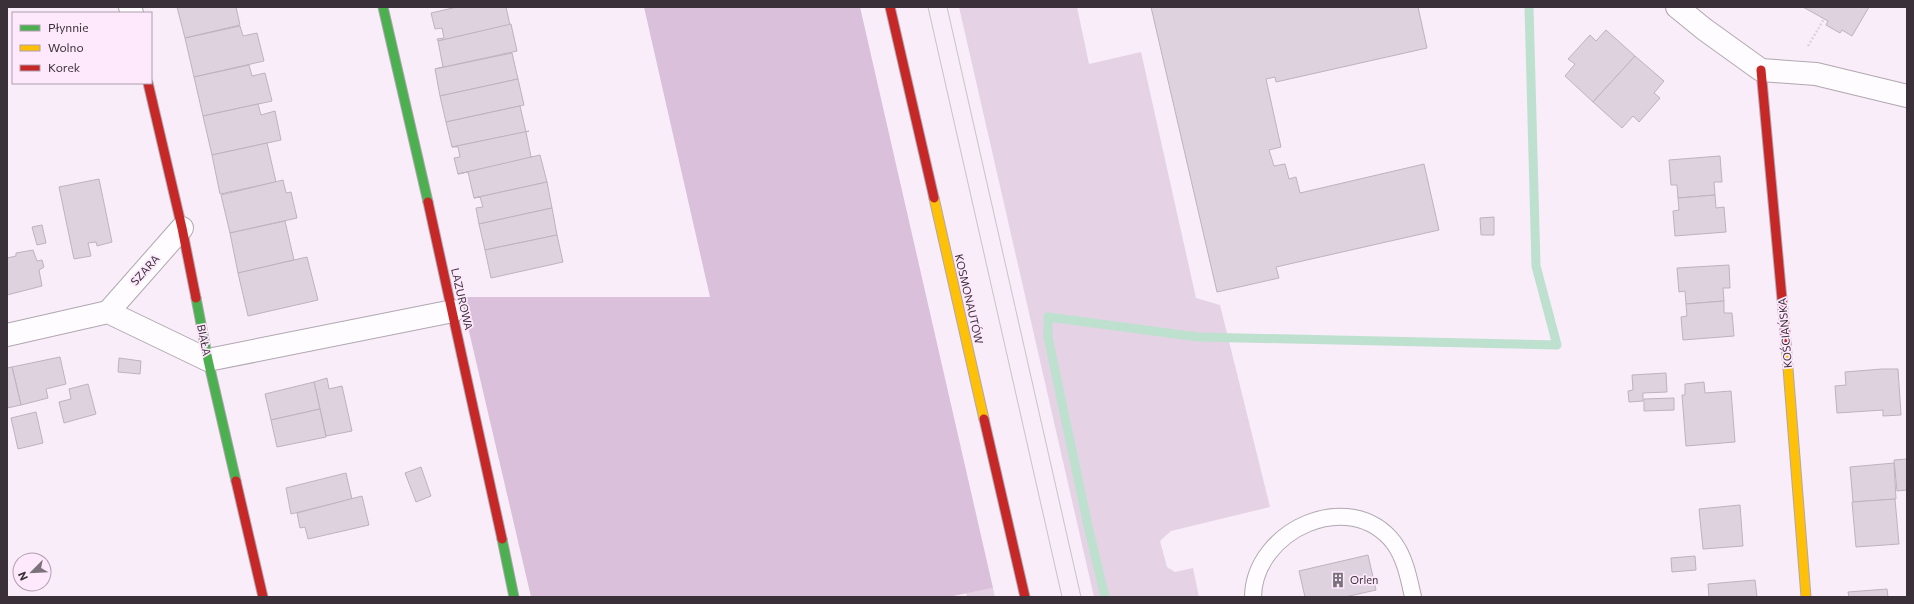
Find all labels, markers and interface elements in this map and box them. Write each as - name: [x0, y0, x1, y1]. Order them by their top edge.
- legend: [12, 12, 152, 84]
- text: Płynnie: [48, 20, 89, 34]
- text: Wolno: [48, 40, 84, 54]
- text: Korek: [48, 60, 81, 74]
- street label: SZARA: [128, 251, 162, 288]
- street label: KOSMONAUTÓW: [953, 252, 987, 345]
- street label: LAZUROWA: [449, 267, 476, 332]
- street label: KOŚCIAŃSKA: [1774, 297, 1794, 369]
- street label: BIAŁA: [195, 323, 214, 357]
- north arrow: [12, 552, 52, 592]
- text: N: [15, 570, 30, 583]
- building icon: Orlen: [1329, 571, 1347, 589]
- place label: Orlen: [1350, 573, 1378, 586]

